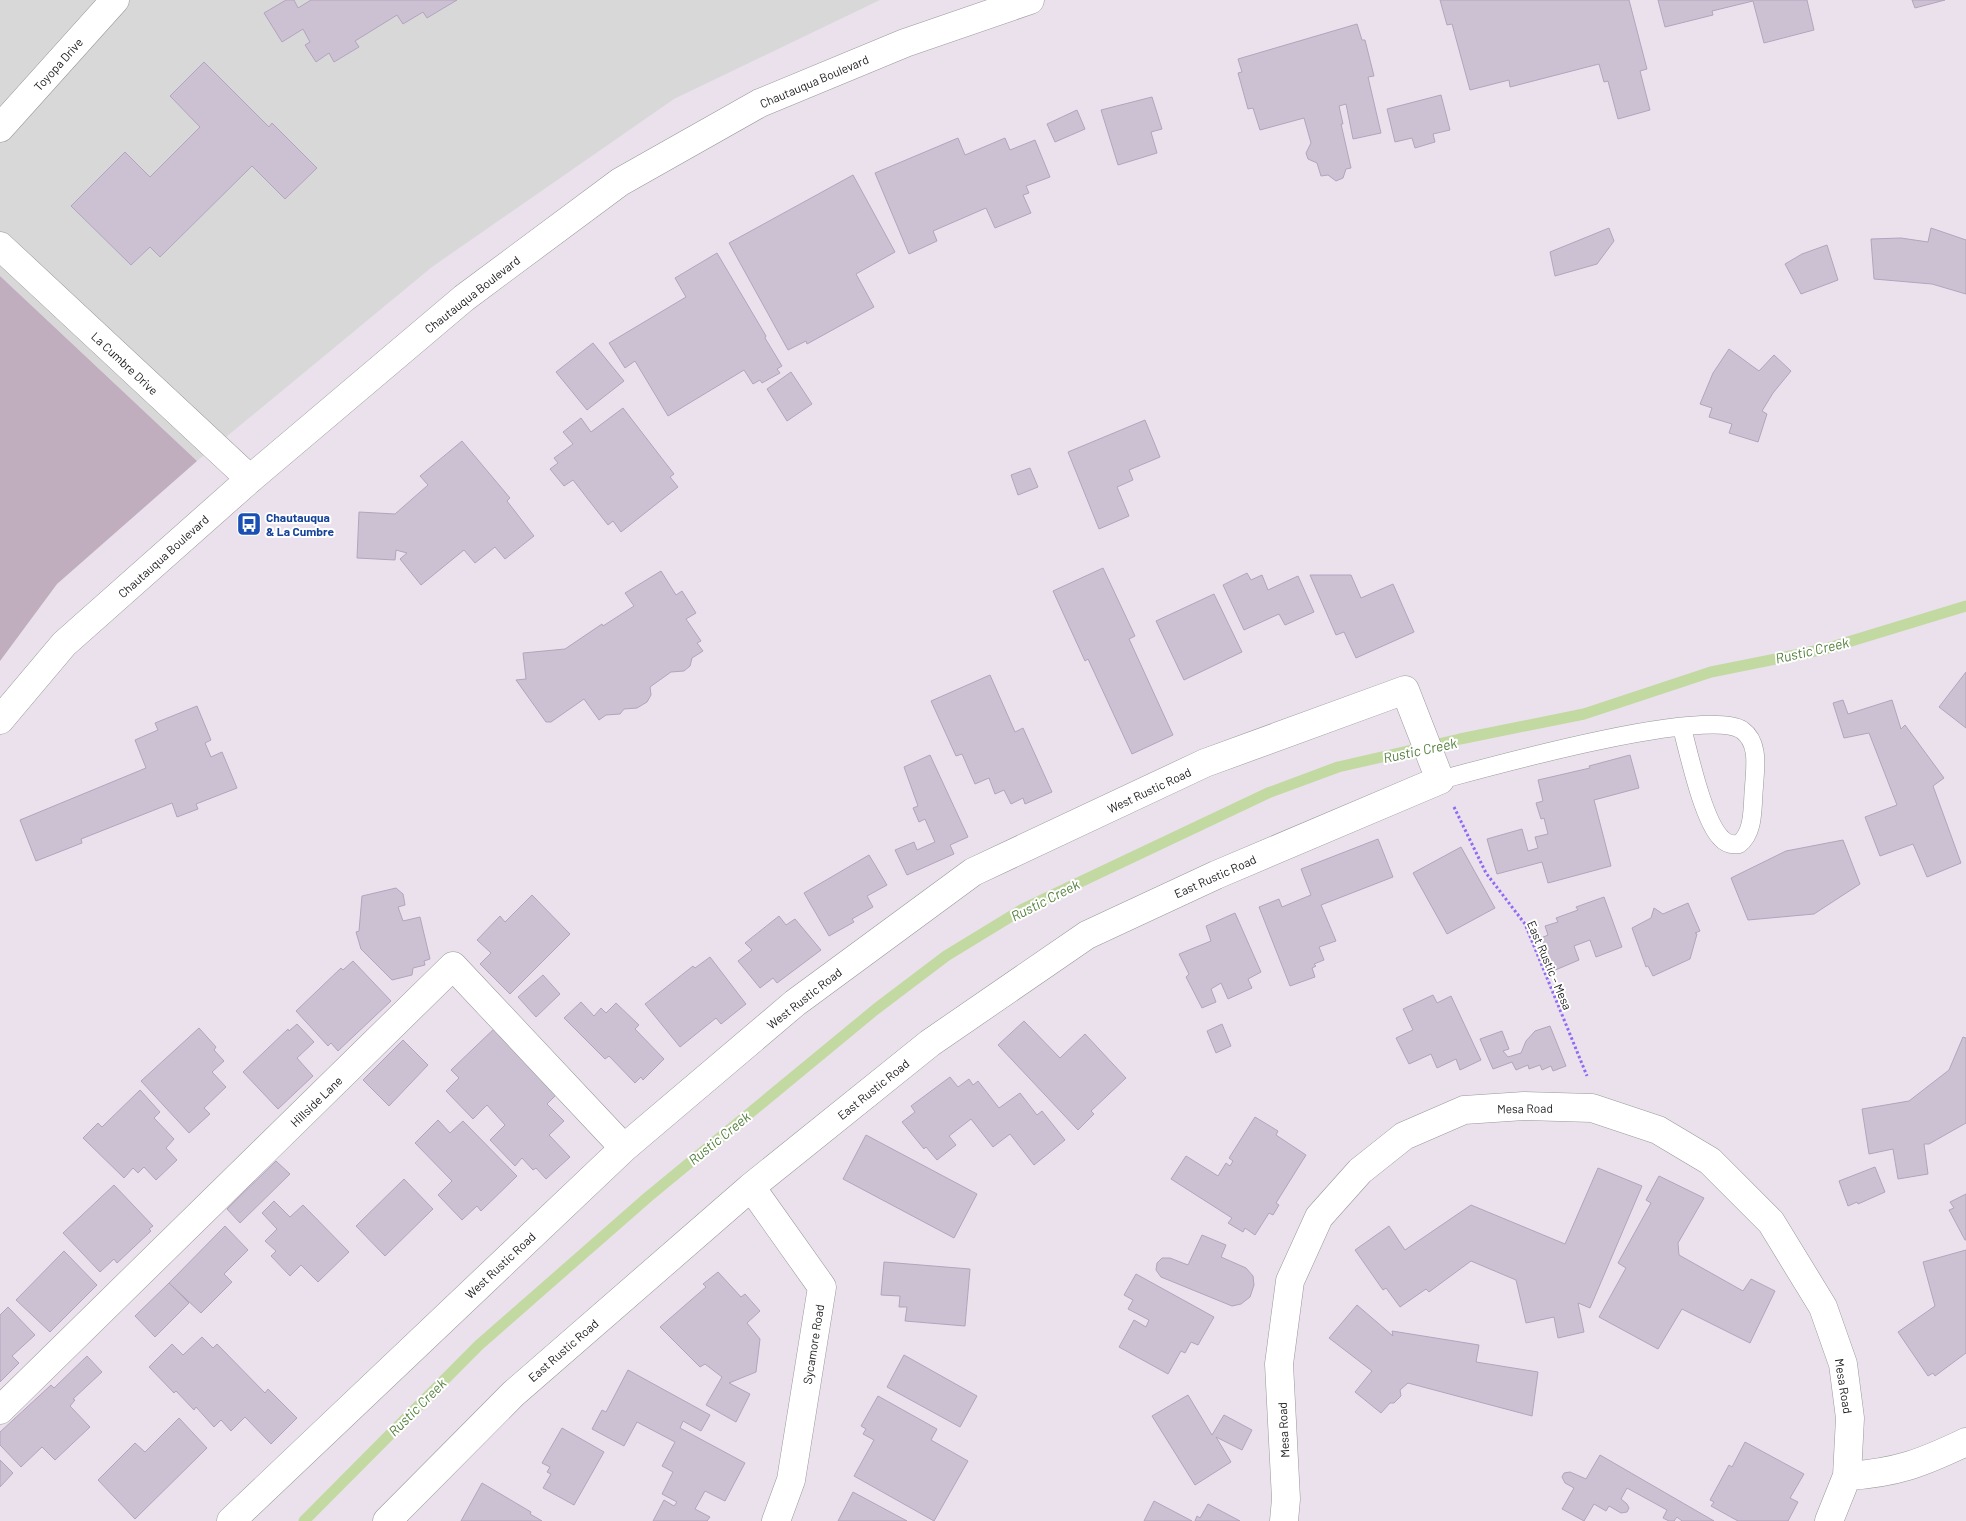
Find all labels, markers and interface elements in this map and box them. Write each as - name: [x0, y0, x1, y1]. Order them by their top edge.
- street label: Toyopa Drive: [31, 35, 85, 93]
- street label: Chautauqua Boulevard: [757, 52, 871, 110]
- street label: Chautauqua Boulevard: [422, 252, 522, 336]
- street label: La Cumbre Drive: [89, 329, 161, 397]
- place label: Chautauqua & La Cumbre: [266, 510, 335, 538]
- bus stop icon: Chautauqua & La Cumbre: [236, 511, 262, 537]
- street label: Chautauqua Boulevard: [115, 512, 211, 600]
- water label: Rustic Creek: [1774, 633, 1850, 667]
- water label: Rustic Creek: [1382, 734, 1458, 766]
- street label: West Rustic Road: [1105, 764, 1193, 816]
- street label: East Rustic Road: [1172, 852, 1258, 900]
- water label: Rustic Creek: [1008, 875, 1082, 925]
- street label: East Rustic - Mesa: [1525, 918, 1575, 1012]
- street label: West Rustic Road: [764, 965, 844, 1031]
- street label: East Rustic Road: [834, 1056, 912, 1122]
- street label: Hillside Lane: [287, 1073, 345, 1129]
- street label: Mesa Road: [1497, 1101, 1553, 1115]
- water label: Rustic Creek: [685, 1108, 754, 1168]
- street label: West Rustic Road: [462, 1229, 538, 1301]
- street label: Sycamore Road: [800, 1303, 826, 1385]
- street label: East Rustic Road: [525, 1316, 601, 1384]
- street label: Mesa Road: [1833, 1357, 1855, 1415]
- water label: Rustic Creek: [385, 1374, 450, 1439]
- street label: Mesa Road: [1275, 1402, 1291, 1458]

